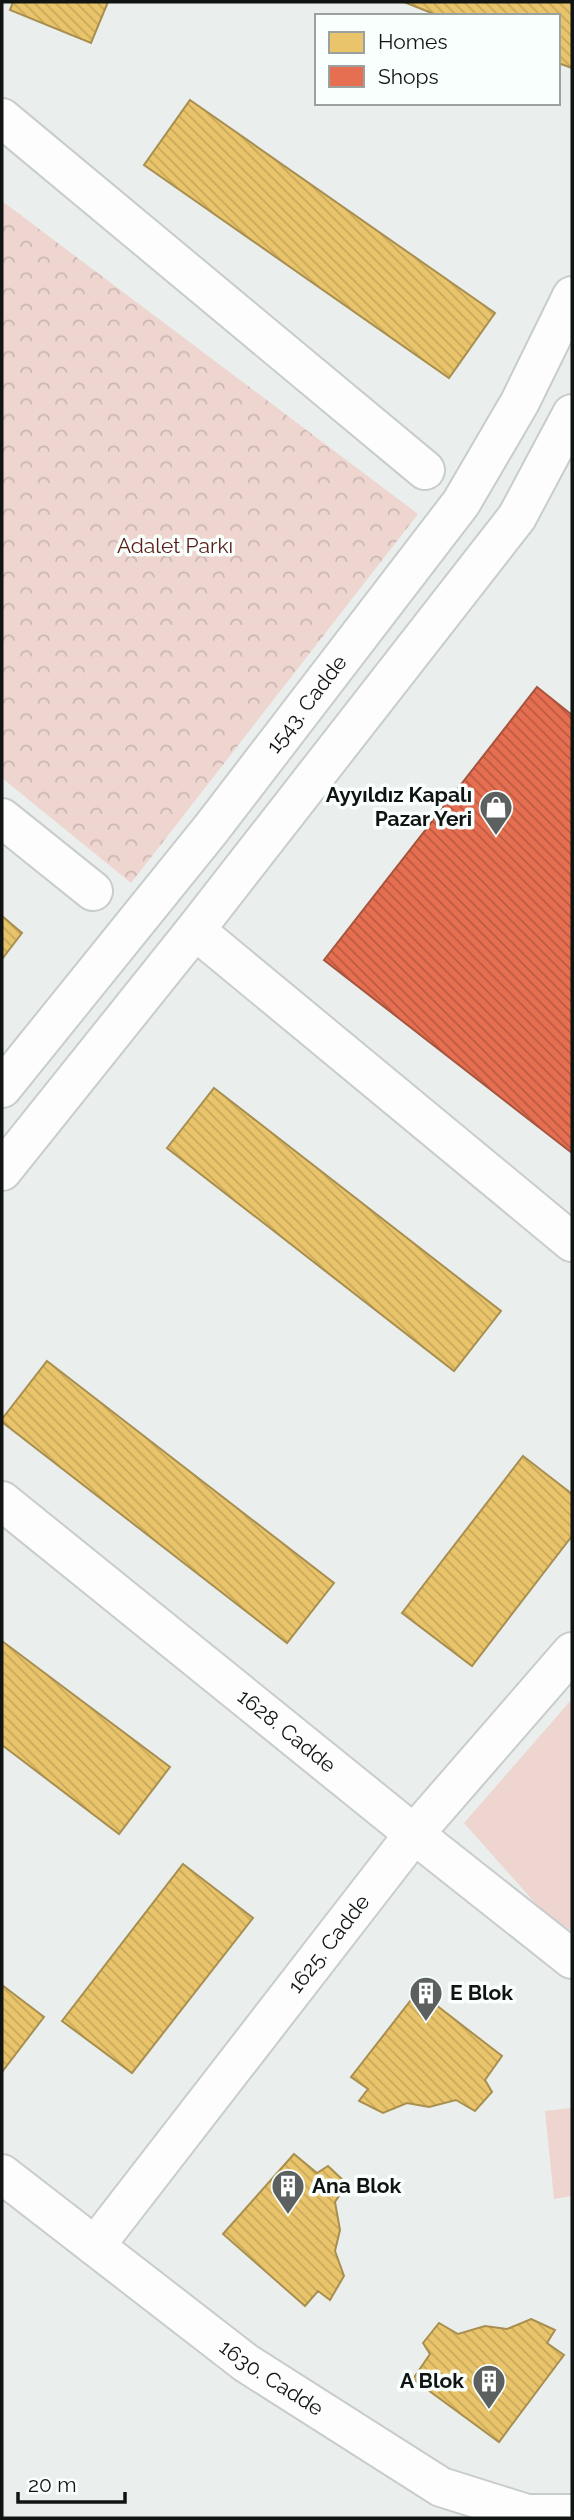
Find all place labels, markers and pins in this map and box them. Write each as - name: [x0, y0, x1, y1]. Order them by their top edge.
- place label: Ayyıldız Kapalı Pazar Yeri: [326, 782, 472, 831]
- shop icon: Ayyıldız Kapalı Pazar Yeri: [477, 788, 515, 837]
- building icon: E Blok: [407, 1974, 445, 2023]
- place label: E Blok: [450, 1980, 513, 2005]
- building icon: Ana Blok: [269, 2167, 307, 2216]
- place label: Ana Blok: [312, 2173, 402, 2198]
- building icon: A Blok: [470, 2362, 508, 2411]
- place label: A Blok: [400, 2368, 464, 2393]

